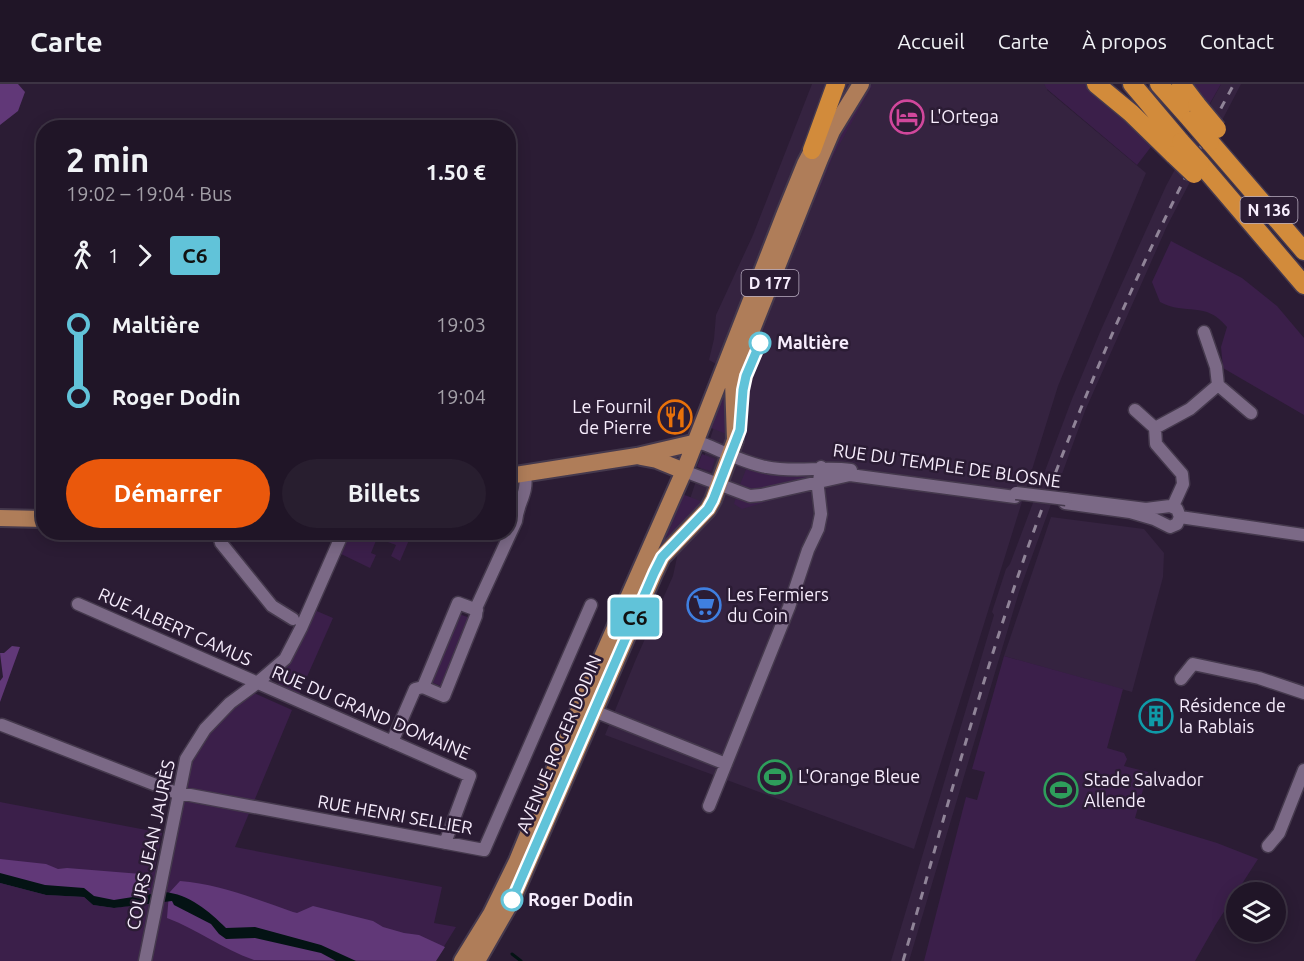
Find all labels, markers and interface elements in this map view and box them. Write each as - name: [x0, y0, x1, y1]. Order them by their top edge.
- text: Carte: [30, 26, 103, 57]
- text: Accueil: [897, 29, 965, 53]
- text: Carte: [998, 29, 1049, 53]
- text: À propos: [1082, 29, 1167, 53]
- text: Contact: [1200, 29, 1274, 53]
- hotel icon: L'Ortega: [889, 99, 925, 135]
- place label: L'Ortega: [930, 106, 999, 126]
- text: 2 min: [66, 141, 149, 178]
- text: 1.50 €: [426, 159, 486, 184]
- text: 19:02 – 19:04 · Bus: [66, 182, 232, 205]
- road number: N 136: [1240, 197, 1298, 223]
- icon: walk: [66, 239, 99, 272]
- icon: forward: [128, 239, 161, 272]
- text: C6: [182, 243, 208, 267]
- text: 1: [108, 244, 119, 267]
- road number: D 177: [742, 270, 798, 296]
- text: Maltière: [112, 312, 200, 337]
- text: 19:03: [436, 313, 486, 336]
- marker: Maltière: [749, 332, 771, 354]
- place label: Maltière: [777, 332, 849, 352]
- text: Roger Dodin: [112, 384, 241, 409]
- text: 19:04: [436, 385, 486, 408]
- place label: Le Fournil de Pierre: [572, 396, 652, 437]
- restaurant icon: Le Fournil de Pierre: [657, 399, 693, 435]
- street label: RUE DU TEMPLE DE BLOSNE: [832, 439, 1062, 491]
- button: Démarrer: [66, 459, 270, 528]
- button: Billets: [282, 459, 486, 528]
- street label: RUE ALBERT CAMUS: [96, 583, 255, 669]
- place label: Les Fermiers du Coin: [727, 584, 829, 625]
- supermarket icon: Les Fermiers du Coin: [686, 587, 722, 623]
- line badge: C6: [608, 598, 662, 636]
- text: C6: [622, 605, 648, 629]
- street label: AVENUE ROGER DODIN: [512, 652, 605, 835]
- street label: RUE DU GRAND DOMAINE: [269, 661, 474, 763]
- place label: Résidence de la Rablais: [1179, 695, 1286, 736]
- building icon: Résidence de la Rablais: [1138, 698, 1174, 734]
- street label: COURS JEAN JAURÈS: [121, 758, 178, 932]
- sports icon: L'Orange Bleue: [757, 759, 793, 795]
- place label: L'Orange Bleue: [798, 766, 920, 786]
- place label: Stade Salvador Allende: [1084, 769, 1204, 810]
- sports icon: Stade Salvador Allende: [1043, 772, 1079, 808]
- street label: RUE HENRI SELLIER: [316, 791, 474, 837]
- map controls: [1226, 882, 1286, 942]
- button: layers: [1226, 882, 1286, 942]
- marker: Roger Dodin: [501, 889, 523, 911]
- place label: Roger Dodin: [528, 889, 633, 909]

